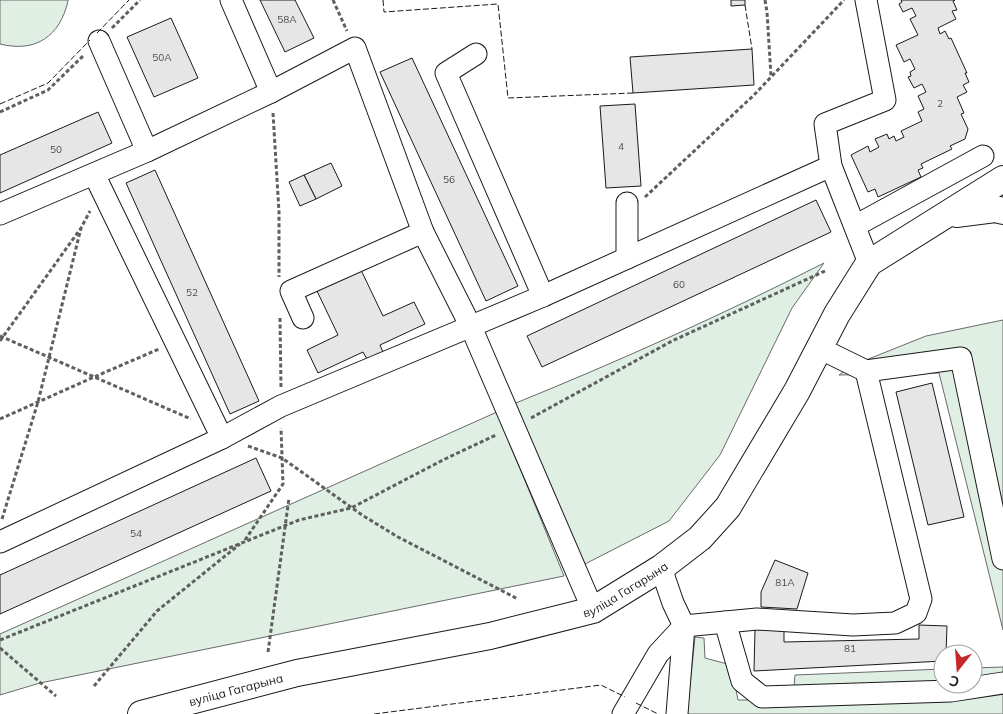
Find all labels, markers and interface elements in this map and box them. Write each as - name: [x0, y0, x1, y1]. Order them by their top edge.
- house number: 58А: [277, 13, 297, 26]
- house number: 50А: [152, 51, 172, 64]
- house number: 2: [937, 97, 943, 110]
- house number: 4: [618, 140, 624, 153]
- house number: 50: [50, 143, 62, 156]
- house number: 56: [443, 173, 455, 186]
- house number: 60: [673, 278, 685, 291]
- house number: 52: [186, 286, 198, 299]
- house number: 54: [130, 527, 142, 540]
- street label: вуліца Гагарына: [581, 558, 671, 620]
- house number: 81А: [775, 576, 795, 589]
- house number: 81: [844, 642, 856, 655]
- north arrow: [933, 644, 983, 694]
- street label: вуліца Гагарына: [187, 670, 284, 709]
- text: С: [947, 671, 961, 691]

